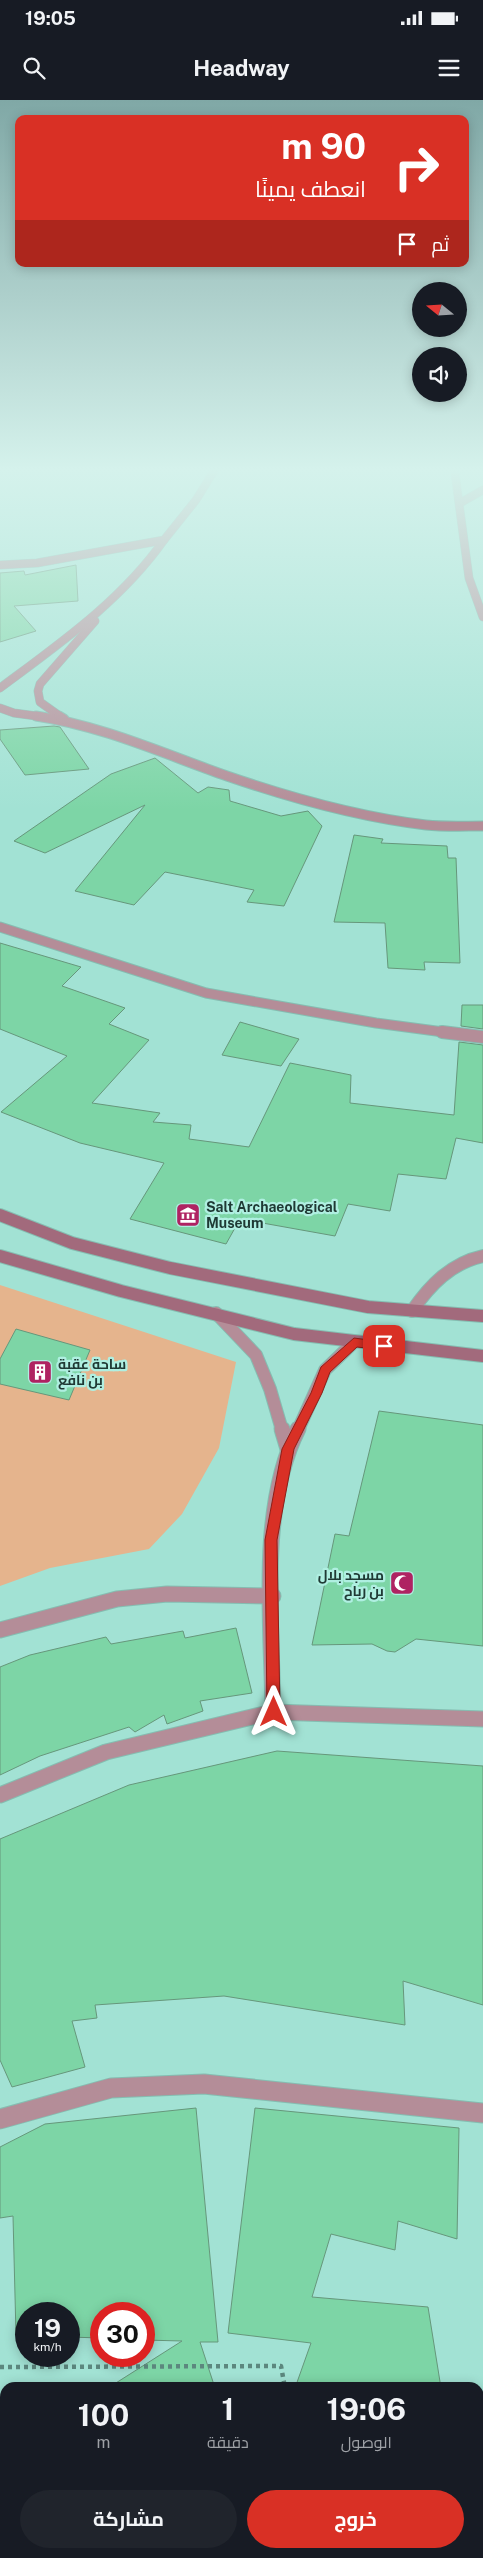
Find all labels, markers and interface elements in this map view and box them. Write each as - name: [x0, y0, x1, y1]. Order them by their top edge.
- text: 19:05: [25, 7, 76, 29]
- icon: search: [20, 54, 48, 82]
- icon: menu: [435, 54, 463, 82]
- text: Headway: [193, 55, 290, 81]
- text: 90 m: [281, 126, 366, 167]
- icon: right: [384, 135, 449, 200]
- text: انعطف يمينًا: [255, 176, 366, 202]
- icon: arrive: [393, 230, 421, 258]
- text: ثم: [431, 233, 449, 255]
- north arrow: [412, 282, 468, 338]
- map controls: [412, 282, 467, 402]
- button: sound: [412, 347, 467, 402]
- place label: Salt Archaeological Museum: [206, 1199, 338, 1231]
- museum icon: Salt Archaeological Museum: [175, 1202, 201, 1228]
- pin: [363, 1325, 405, 1367]
- icon: arrive: [370, 1332, 398, 1360]
- place label: ساحة عقبة بن نافع: [58, 1356, 126, 1390]
- building icon: ساحة عقبة بن نافع: [27, 1359, 53, 1385]
- place label: مسجد بلال بن رباح: [318, 1567, 384, 1601]
- mosque icon: مسجد بلال بن رباح: [389, 1570, 415, 1596]
- position arrow: [247, 1685, 299, 1737]
- speed limit sign: 30: [90, 2302, 155, 2367]
- text: 19: [34, 2313, 61, 2343]
- text: km/h: [33, 2340, 62, 2354]
- text: 1: [221, 2391, 234, 2427]
- text: 19:06: [326, 2391, 406, 2427]
- text: 100: [78, 2397, 129, 2433]
- text: m: [97, 2433, 110, 2452]
- text: دقيقة: [207, 2433, 249, 2452]
- text: الوصول: [341, 2433, 392, 2452]
- button: مشاركة: [20, 2490, 237, 2548]
- button: خروج: [247, 2490, 464, 2548]

